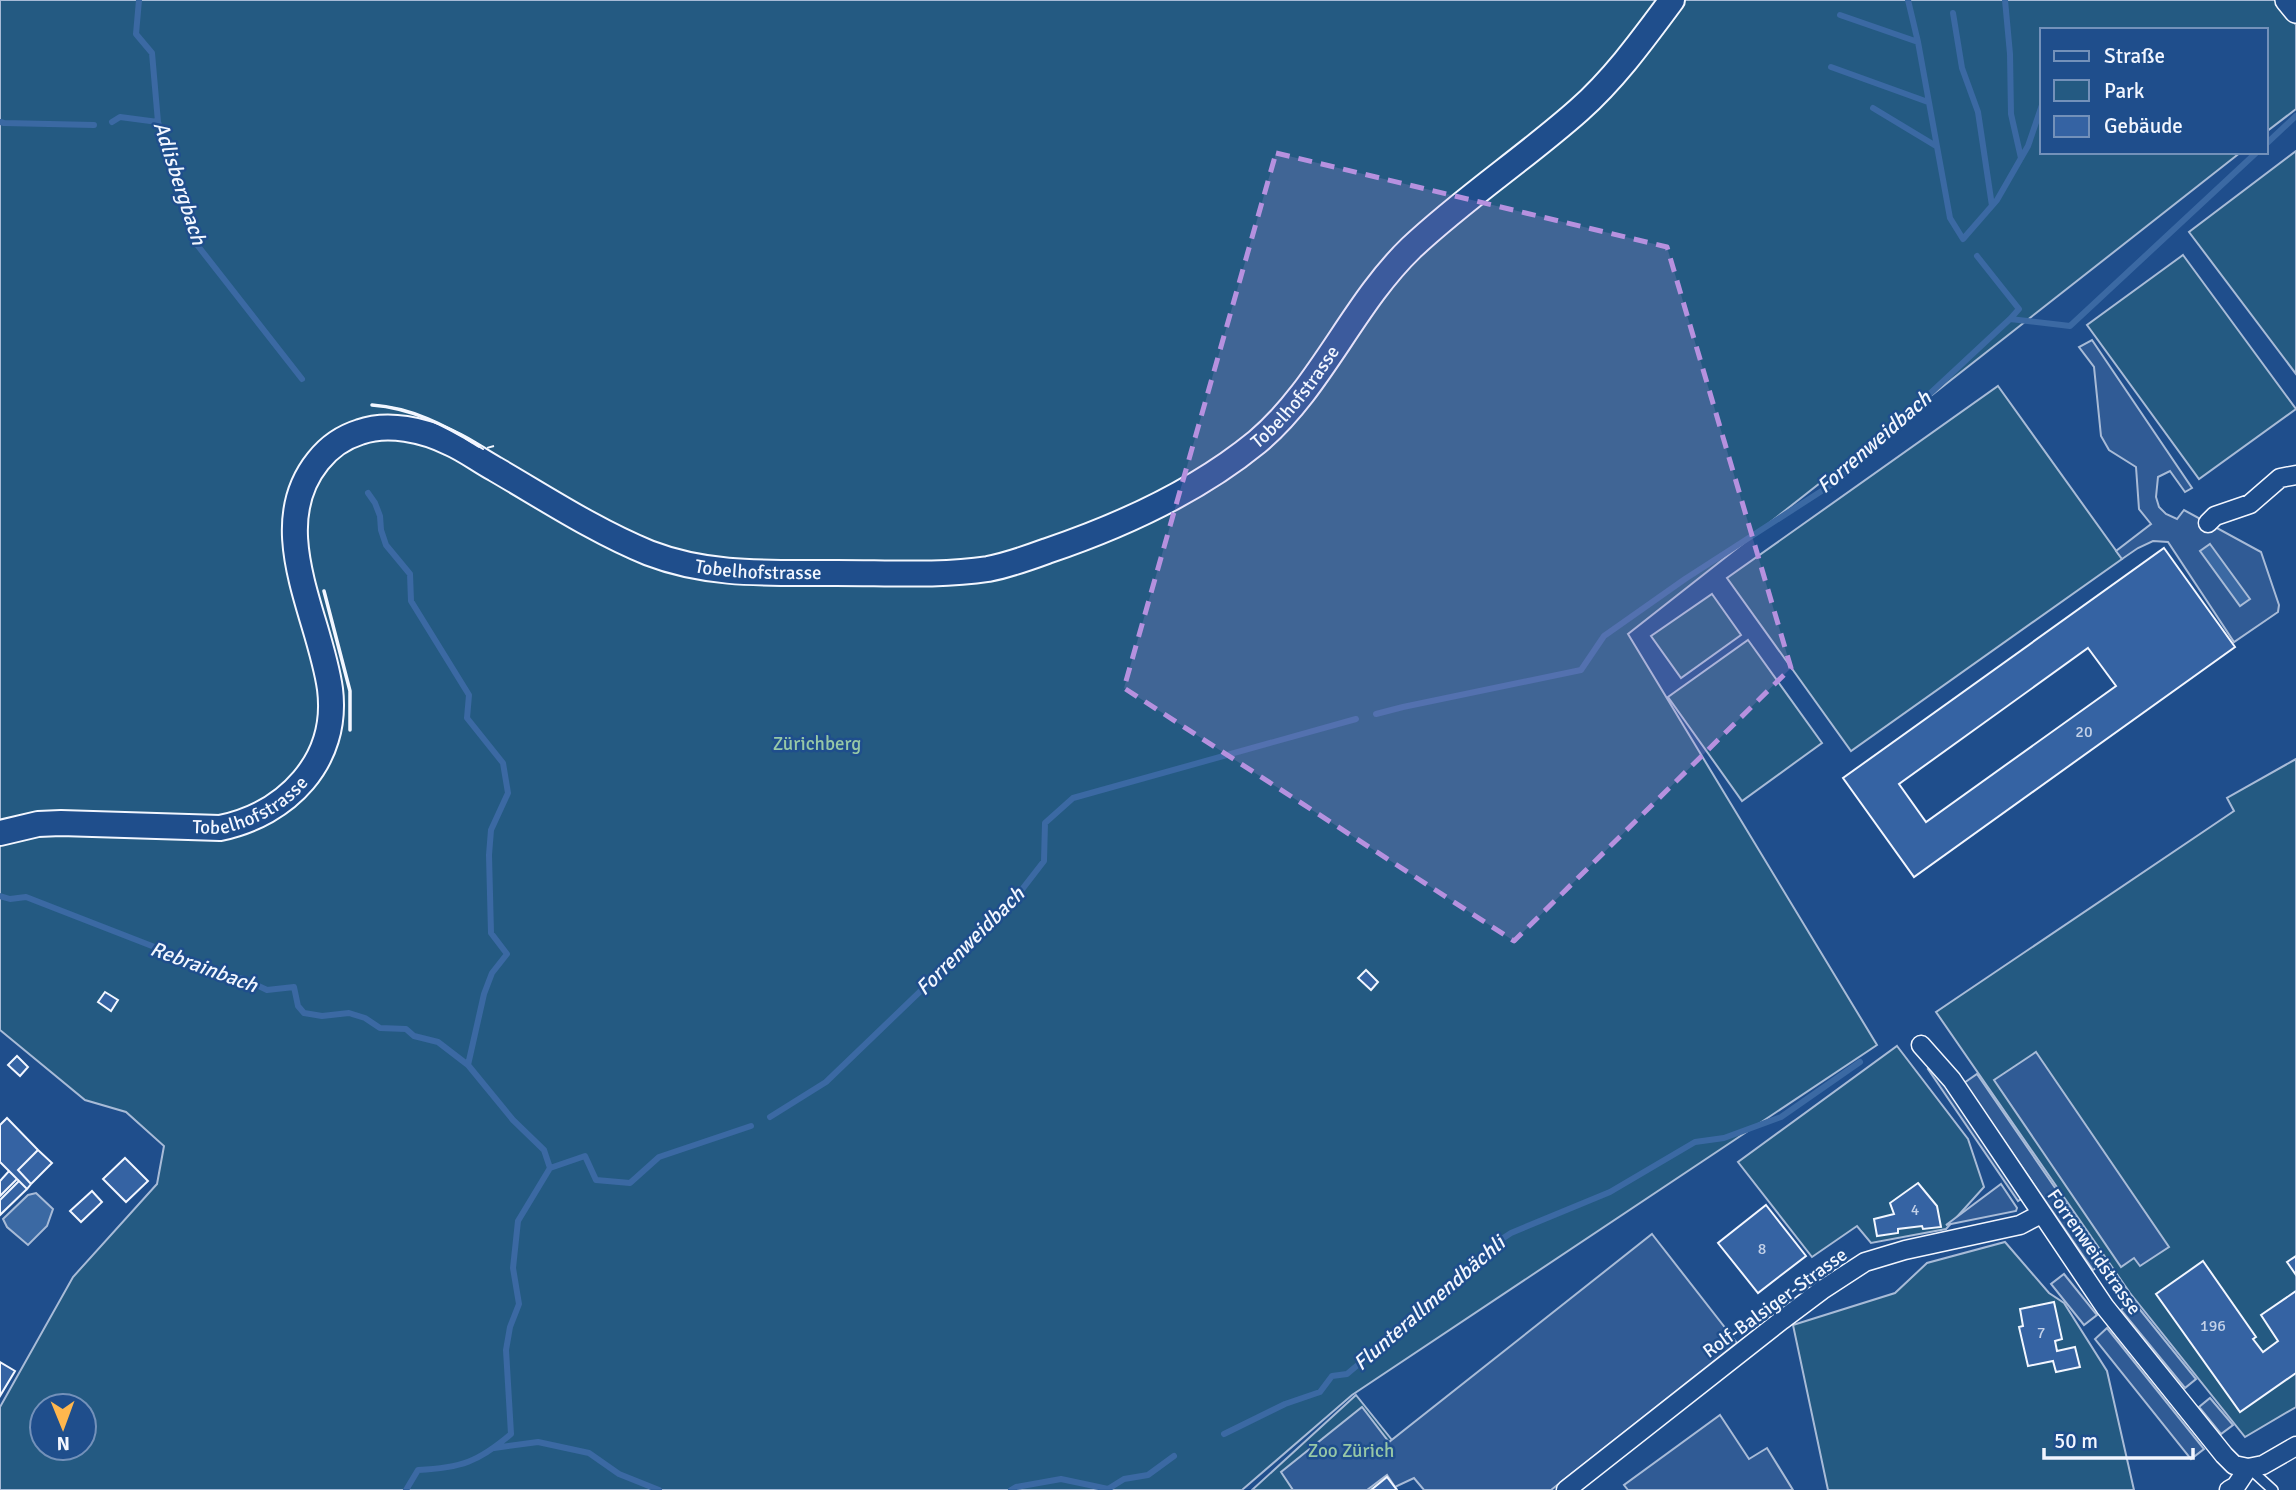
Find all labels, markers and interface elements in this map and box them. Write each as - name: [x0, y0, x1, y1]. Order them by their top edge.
- legend: [2040, 28, 2268, 154]
- text: Straße: [2104, 43, 2165, 69]
- text: Park: [2104, 78, 2145, 104]
- text: Gebäude: [2104, 113, 2183, 139]
- water label: Adlisbergbach: [148, 118, 212, 248]
- street label: Tobelhofstrasse: [1246, 341, 1345, 454]
- water label: Forrenweidbach: [1811, 385, 1937, 499]
- street label: Tobelhofstrasse: [693, 554, 822, 585]
- house number: 20: [2075, 722, 2093, 742]
- park label: Zürichberg: [773, 732, 861, 756]
- street label: Tobelhofstrasse: [192, 771, 313, 840]
- water label: Forrenweidbach: [910, 881, 1030, 1001]
- water label: Rebrainbach: [147, 936, 262, 999]
- street label: Forrenweidstrasse: [2042, 1184, 2146, 1320]
- house number: 4: [1911, 1200, 1920, 1220]
- water label: Flunterallmendbächli: [1348, 1229, 1512, 1376]
- house number: 8: [1758, 1239, 1766, 1259]
- street label: Rolf-Balsiger-Strasse: [1698, 1243, 1852, 1363]
- house number: 196: [2200, 1316, 2226, 1336]
- house number: 7: [2037, 1323, 2045, 1343]
- north arrow: [28, 1392, 98, 1462]
- scale bar: [2044, 1416, 2193, 1460]
- text: 50 m: [2054, 1428, 2098, 1454]
- text: N: [56, 1431, 70, 1455]
- park label: Zoo Zürich: [1308, 1439, 1394, 1463]

